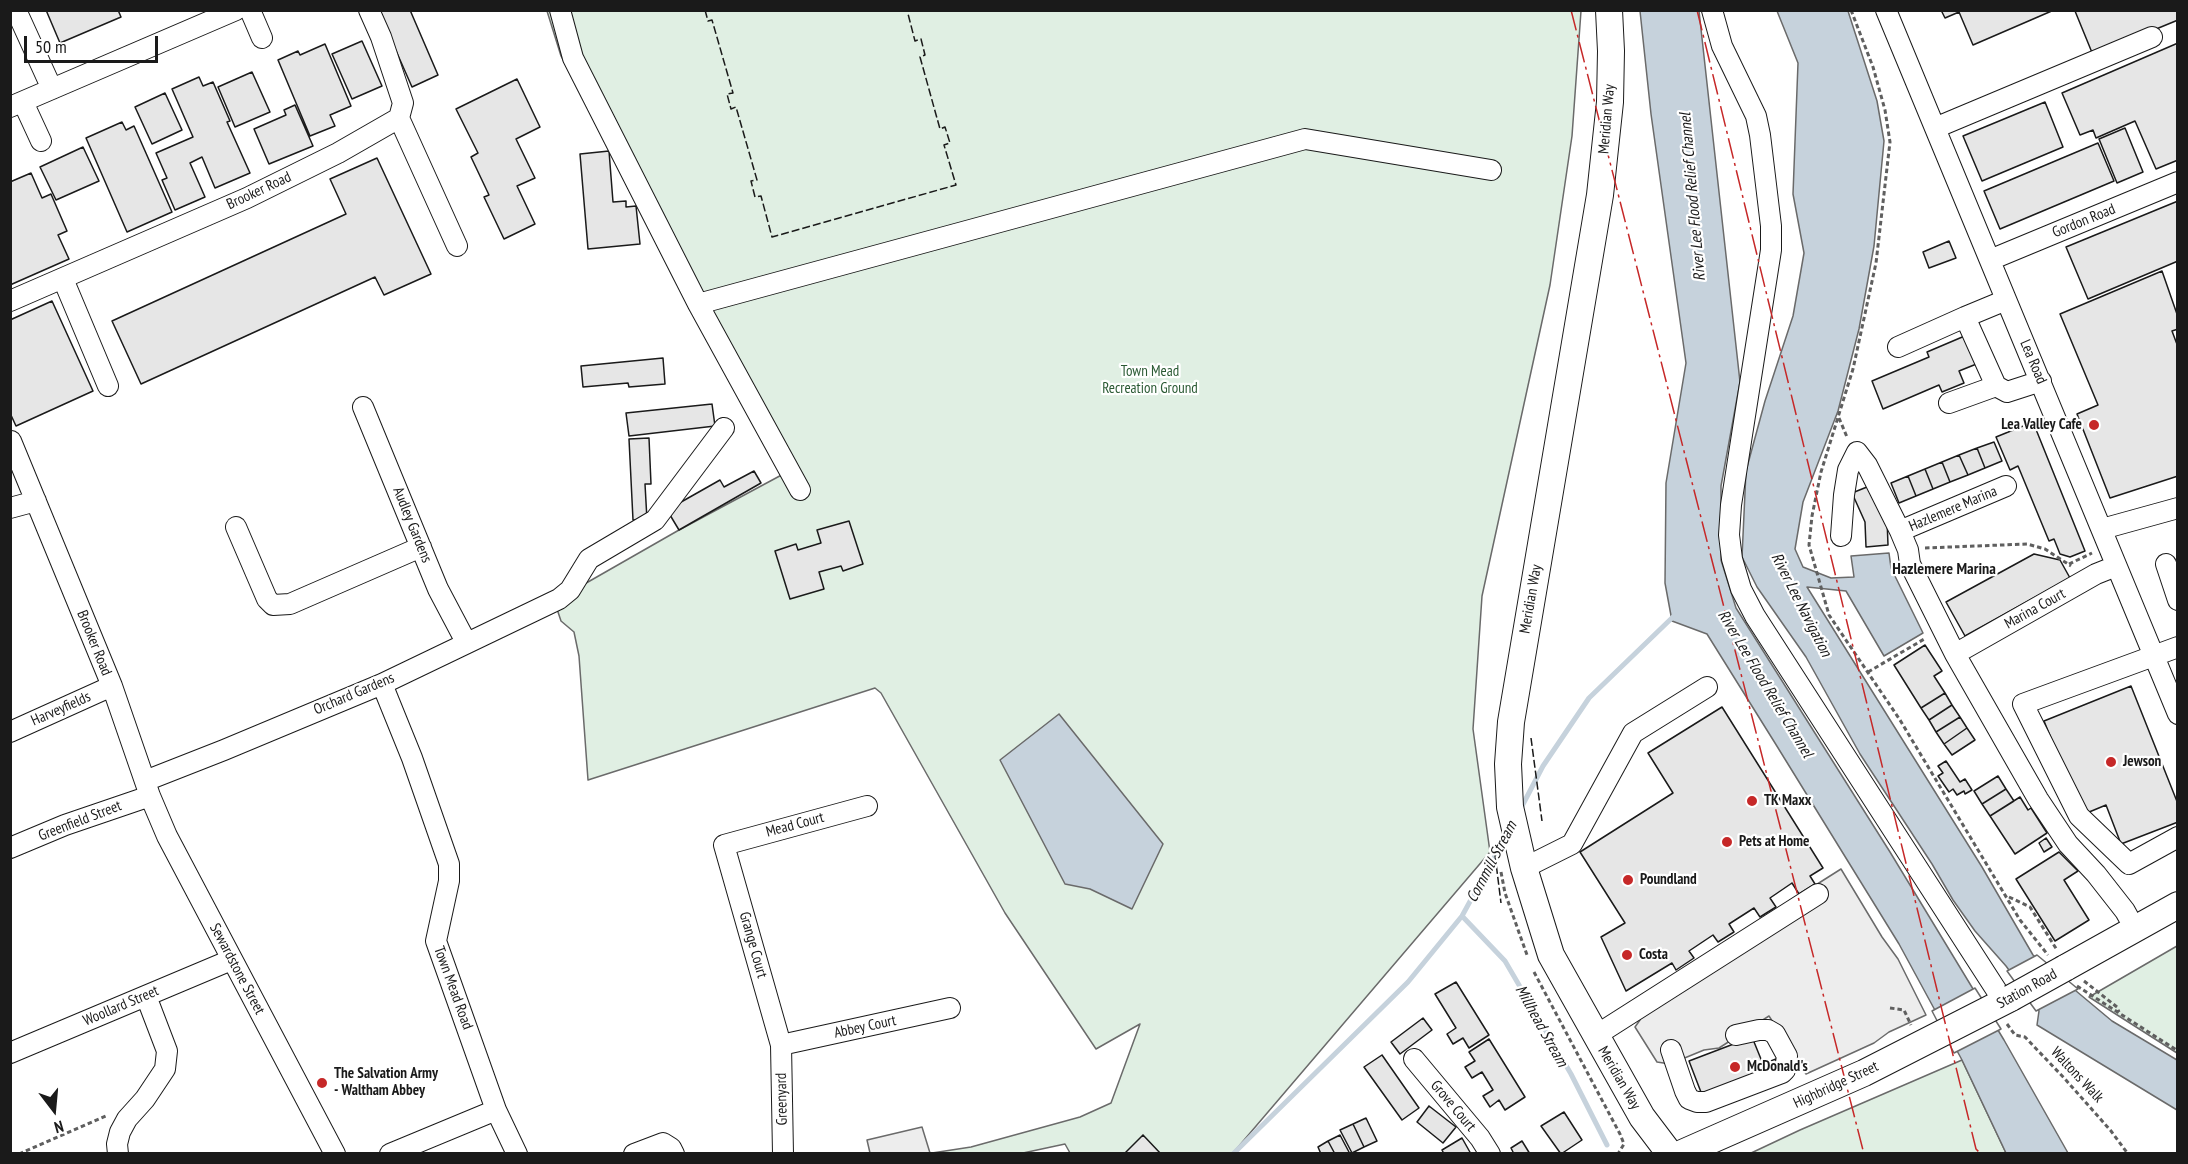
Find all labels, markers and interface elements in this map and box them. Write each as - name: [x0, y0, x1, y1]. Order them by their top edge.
- scale bar: [27, 24, 160, 62]
- text: 50 m: [35, 35, 67, 58]
- street label: Meridian Way: [1595, 83, 1619, 155]
- water label: River Lee Flood Relief Channel: [1676, 112, 1710, 282]
- street label: Brooker Road: [224, 168, 294, 214]
- street label: Gordon Road: [2050, 200, 2118, 242]
- street label: Lea Road: [2016, 337, 2050, 387]
- park label: Town Mead Recreation Ground: [1102, 363, 1198, 398]
- place label: Lea Valley Cafe: [2001, 416, 2082, 434]
- marker: Lea Valley Cafe: [2087, 418, 2101, 432]
- street label: Hazlemere Marina: [1906, 482, 2000, 536]
- street label: Audley Gardens: [389, 484, 435, 566]
- water label: River Lee Navigation: [1767, 550, 1835, 660]
- district label: Hazlemere Marina: [1892, 559, 1996, 579]
- street label: Meridian Way: [1516, 563, 1546, 635]
- street label: Marina Court: [2001, 585, 2069, 633]
- water label: River Lee Flood Relief Channel: [1713, 607, 1817, 761]
- street label: Brooker Road: [73, 608, 115, 678]
- street label: Orchard Gardens: [311, 669, 397, 719]
- street label: Harveyfields: [28, 688, 94, 730]
- place label: Jewson: [2123, 753, 2161, 771]
- marker: Jewson: [2104, 755, 2118, 769]
- place label: TK Maxx: [1764, 792, 1811, 810]
- marker: TK Maxx: [1745, 794, 1759, 808]
- street label: Greenfield Street: [36, 797, 124, 845]
- street label: Mead Court: [764, 809, 826, 841]
- water label: Cornmill Stream: [1463, 818, 1521, 906]
- place label: Pets at Home: [1739, 833, 1809, 851]
- marker: Pets at Home: [1720, 835, 1734, 849]
- place label: Poundland: [1640, 871, 1697, 889]
- marker: Poundland: [1621, 873, 1635, 887]
- street label: Grange Court: [735, 910, 771, 980]
- street label: Sewardstone Street: [205, 920, 269, 1018]
- street label: Town Mead Road: [430, 944, 476, 1032]
- place label: Costa: [1639, 946, 1668, 964]
- marker: Costa: [1620, 948, 1634, 962]
- street label: Station Road: [1994, 965, 2060, 1013]
- street label: Woollard Street: [81, 982, 161, 1030]
- water label: Millhead Stream: [1511, 982, 1571, 1070]
- street label: Abbey Court: [832, 1012, 898, 1042]
- street label: Meridian Way: [1594, 1043, 1644, 1113]
- street label: Waltons Walk: [2047, 1044, 2107, 1106]
- street label: Highbridge Street: [1791, 1057, 1881, 1113]
- place label: McDonald's: [1747, 1058, 1808, 1076]
- marker: McDonald's: [1728, 1060, 1742, 1074]
- place label: The Salvation Army - Waltham Abbey: [334, 1065, 438, 1100]
- street label: Greenyard: [773, 1073, 791, 1125]
- marker: The Salvation Army - Waltham Abbey: [315, 1076, 329, 1090]
- street label: Grove Court: [1426, 1077, 1480, 1135]
- north arrow: [24, 1080, 84, 1140]
- text: N: [52, 1116, 66, 1138]

